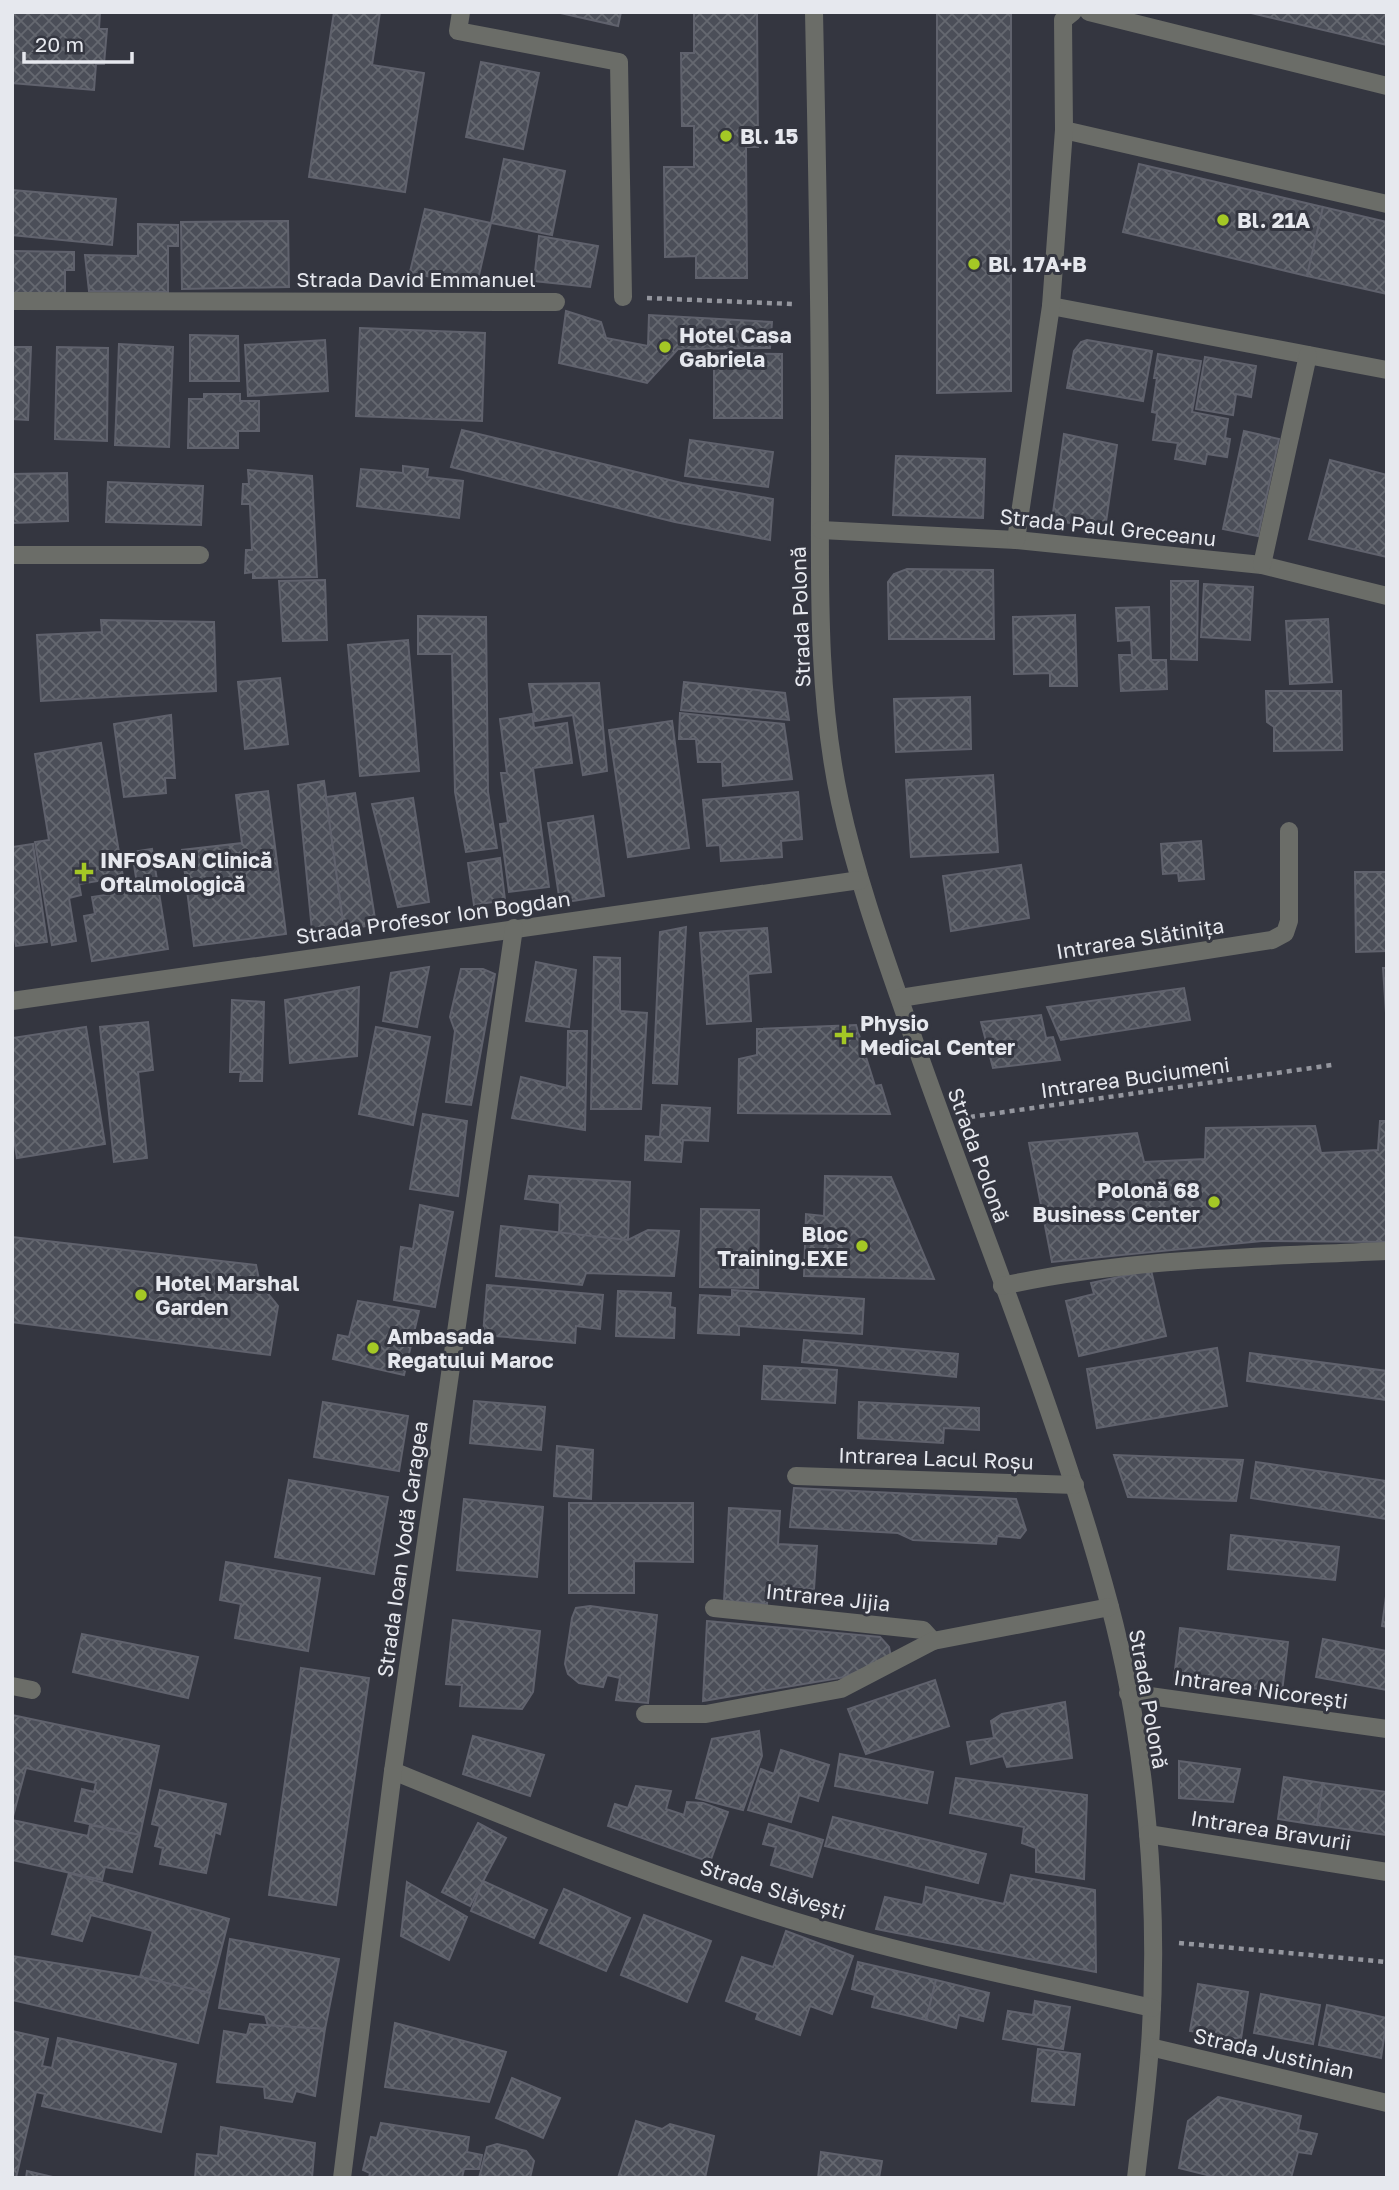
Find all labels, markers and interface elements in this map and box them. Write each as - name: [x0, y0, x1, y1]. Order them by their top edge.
- scale bar: [24, 21, 133, 65]
- text: 20 m: [35, 31, 84, 57]
- place label: Bl. 15: [740, 123, 799, 149]
- marker: Bl. 15: [718, 128, 734, 144]
- place label: Bl. 21A: [1237, 207, 1310, 233]
- marker: Bl. 21A: [1215, 212, 1231, 228]
- place label: Bl. 17A+B: [988, 251, 1087, 277]
- marker: Bl. 17A+B: [966, 256, 982, 272]
- street label: Strada David Emmanuel: [296, 266, 536, 292]
- place label: Hotel Casa Gabriela: [679, 322, 792, 372]
- marker: Hotel Casa Gabriela: [657, 339, 673, 355]
- street label: Strada Paul Greceanu: [999, 503, 1217, 551]
- street label: Strada Polonă: [785, 546, 815, 688]
- place label: INFOSAN Clinică Oftalmologică: [100, 847, 272, 897]
- marker: INFOSAN Clinică Oftalmologică: [74, 862, 94, 882]
- street label: Strada Profesor Ion Bogdan: [294, 885, 572, 949]
- street label: Intrarea Slătinița: [1054, 912, 1226, 964]
- place label: Physio Medical Center: [860, 1010, 1015, 1060]
- marker: Physio Medical Center: [834, 1025, 854, 1045]
- street label: Intrarea Buciumeni: [1039, 1051, 1231, 1103]
- street label: Strada Polonă: [943, 1084, 1015, 1226]
- place label: Polonă 68 Business Center: [1032, 1177, 1200, 1227]
- marker: Polonă 68 Business Center: [1206, 1194, 1222, 1210]
- place label: Bloc Training.EXE: [717, 1221, 848, 1271]
- marker: Bloc Training.EXE: [854, 1238, 870, 1254]
- place label: Hotel Marshal Garden: [155, 1270, 299, 1320]
- marker: Hotel Marshal Garden: [133, 1287, 149, 1303]
- place label: Ambasada Regatului Maroc: [387, 1323, 554, 1373]
- marker: Ambasada Regatului Maroc: [365, 1340, 381, 1356]
- street label: Strada Ioan Vodă Caragea: [371, 1419, 433, 1679]
- street label: Intrarea Lacul Roșu: [838, 1442, 1034, 1474]
- street label: Intrarea Jijia: [764, 1578, 892, 1616]
- street label: Strada Polonă: [1124, 1627, 1174, 1771]
- street label: Intrarea Nicorești: [1172, 1664, 1350, 1714]
- street label: Intrarea Bravurii: [1189, 1804, 1353, 1856]
- street label: Strada Slăvești: [697, 1853, 849, 1925]
- street label: Strada Justinian: [1191, 2022, 1357, 2084]

